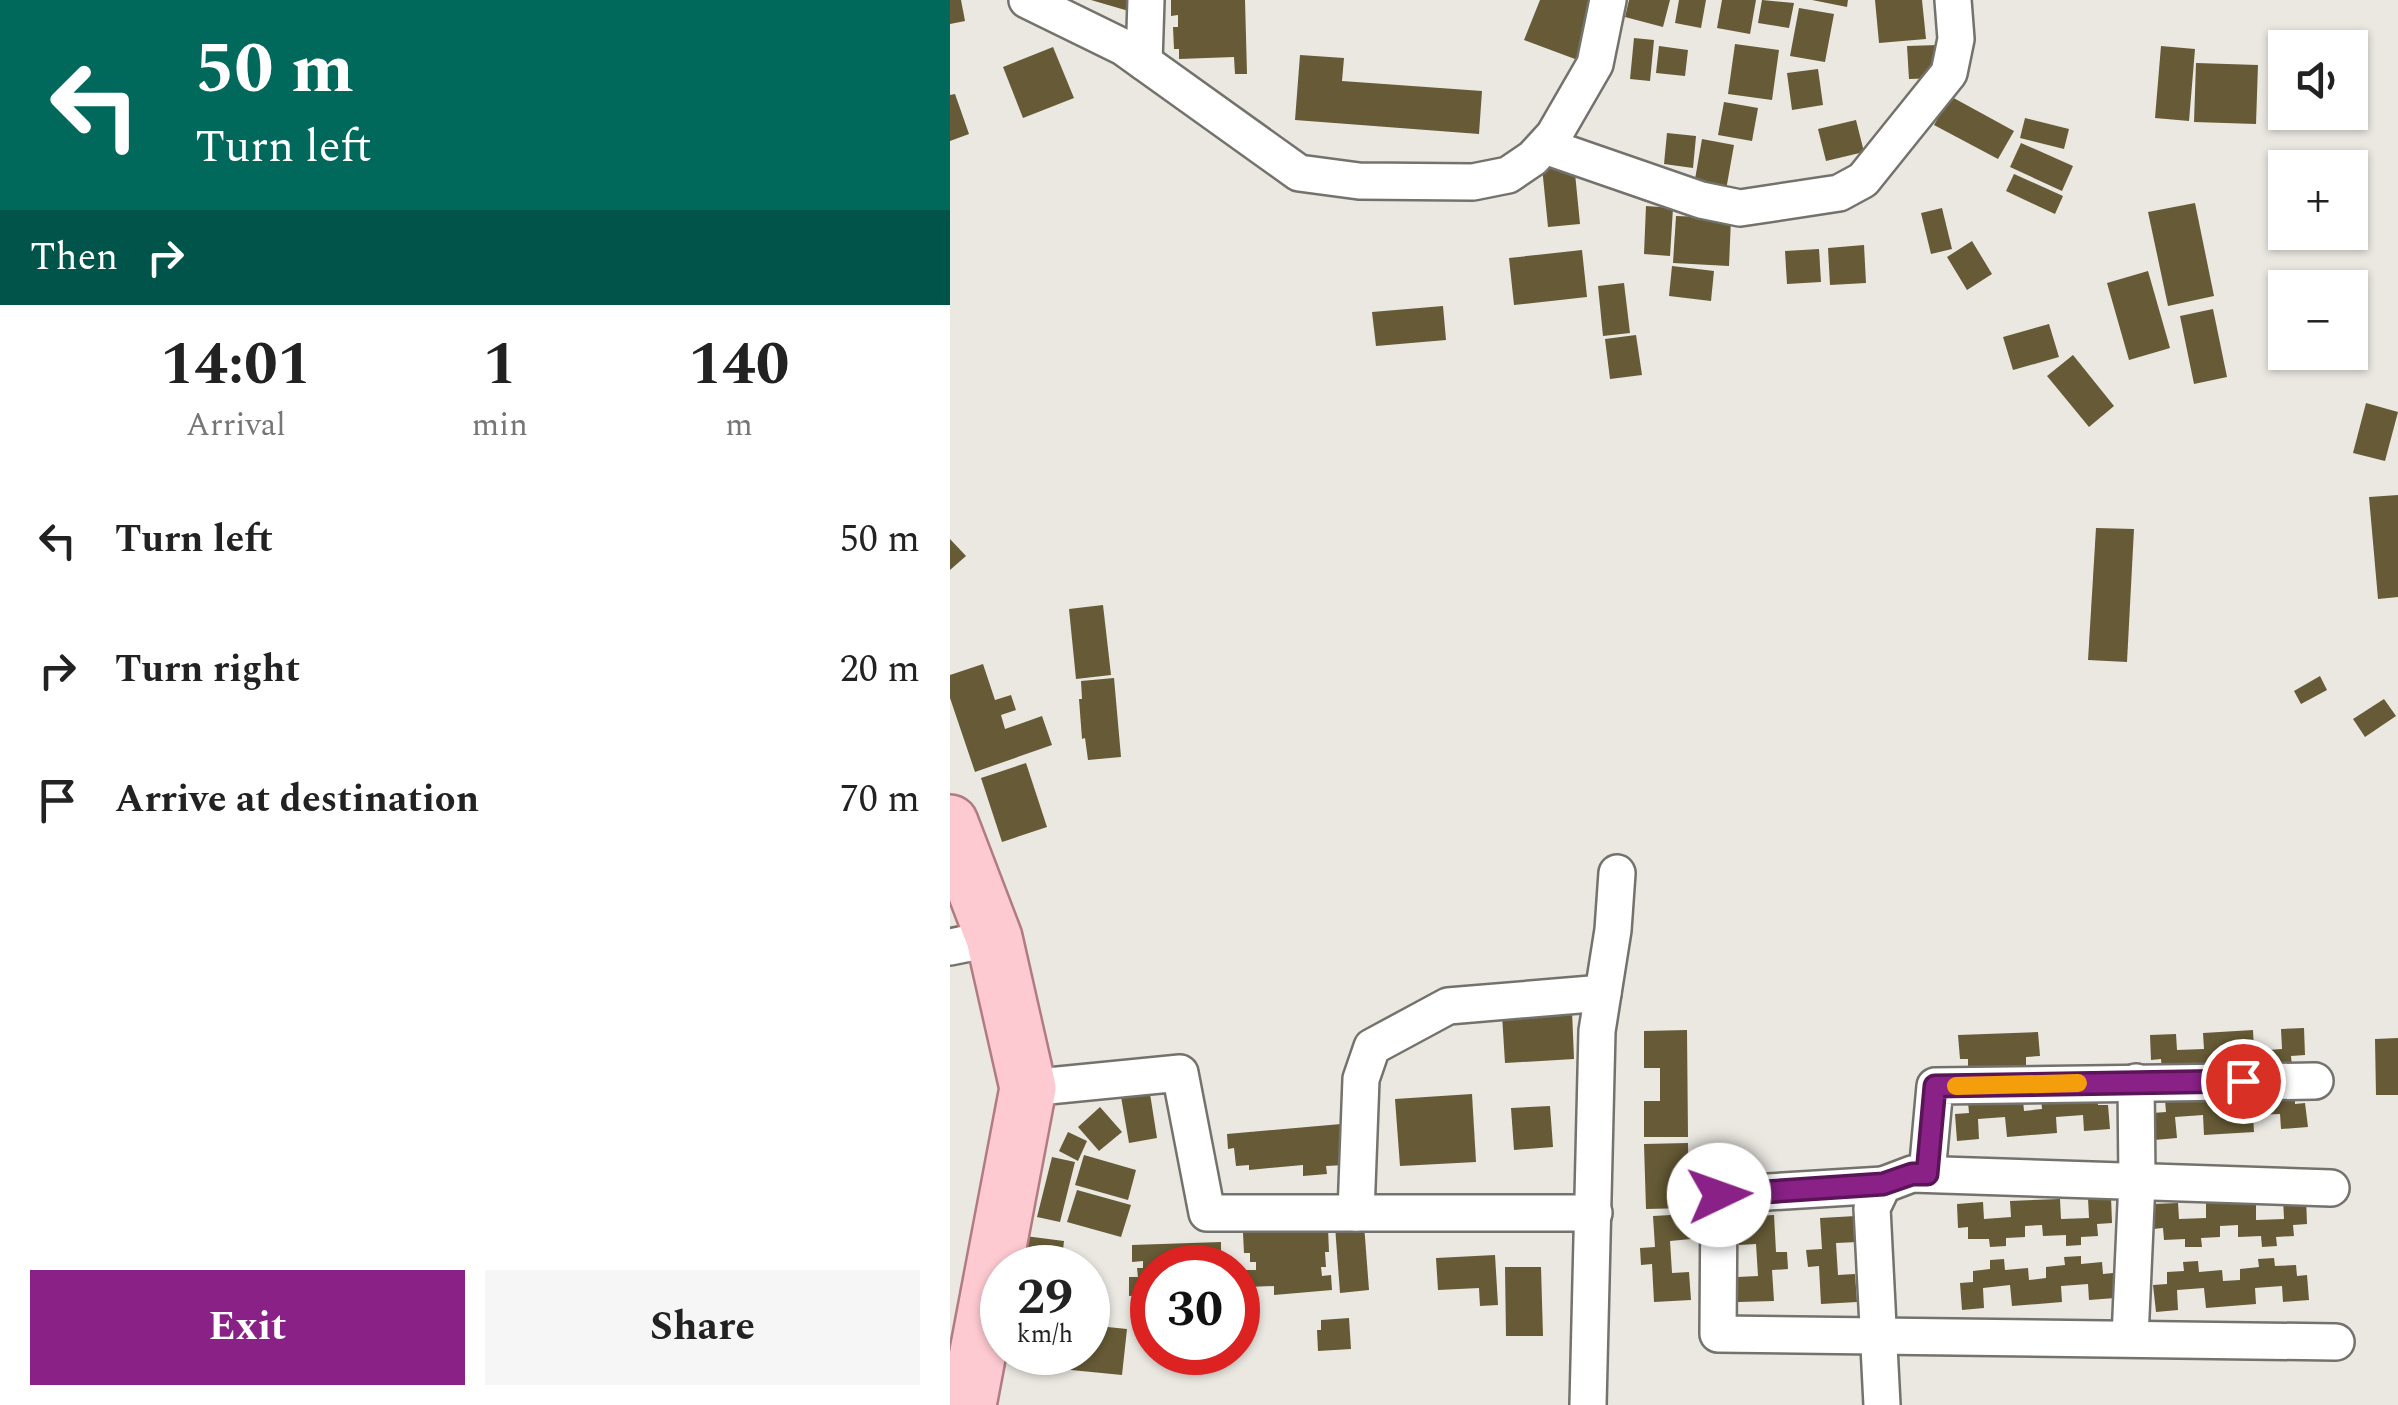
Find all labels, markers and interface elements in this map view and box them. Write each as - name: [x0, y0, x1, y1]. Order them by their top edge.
- text: 50 m: [195, 17, 354, 123]
- map controls: [2268, 30, 2368, 370]
- button: sound: [2268, 30, 2368, 130]
- icon: left: [30, 40, 160, 170]
- text: Turn left: [195, 113, 372, 182]
- button: +: [2268, 150, 2368, 250]
- text: Then: [30, 229, 118, 287]
- icon: right: [138, 230, 193, 285]
- button: −: [2268, 270, 2368, 370]
- text: 14:01: [161, 319, 311, 411]
- text: 1: [483, 319, 517, 411]
- text: 140: [688, 319, 789, 411]
- text: Arrival: [186, 401, 286, 450]
- text: min: [472, 401, 528, 450]
- text: m: [725, 401, 753, 450]
- text: Turn left: [115, 511, 273, 569]
- text: 50 m: [840, 511, 920, 569]
- icon: left: [30, 513, 85, 568]
- text: Turn right: [115, 641, 300, 699]
- text: 20 m: [840, 641, 920, 699]
- icon: right: [30, 643, 85, 698]
- text: Arrive at destination: [115, 771, 479, 829]
- text: 70 m: [840, 771, 920, 829]
- icon: arrive: [30, 773, 85, 828]
- pin: [2201, 1039, 2286, 1124]
- icon: arrive: [2216, 1054, 2271, 1109]
- position arrow: [1667, 1143, 1771, 1247]
- speed limit sign: 30: [1130, 1245, 1260, 1375]
- text: 29: [1017, 1260, 1073, 1336]
- button: Exit: [30, 1270, 465, 1385]
- button: Share: [485, 1270, 920, 1385]
- text: km/h: [1017, 1316, 1073, 1354]

